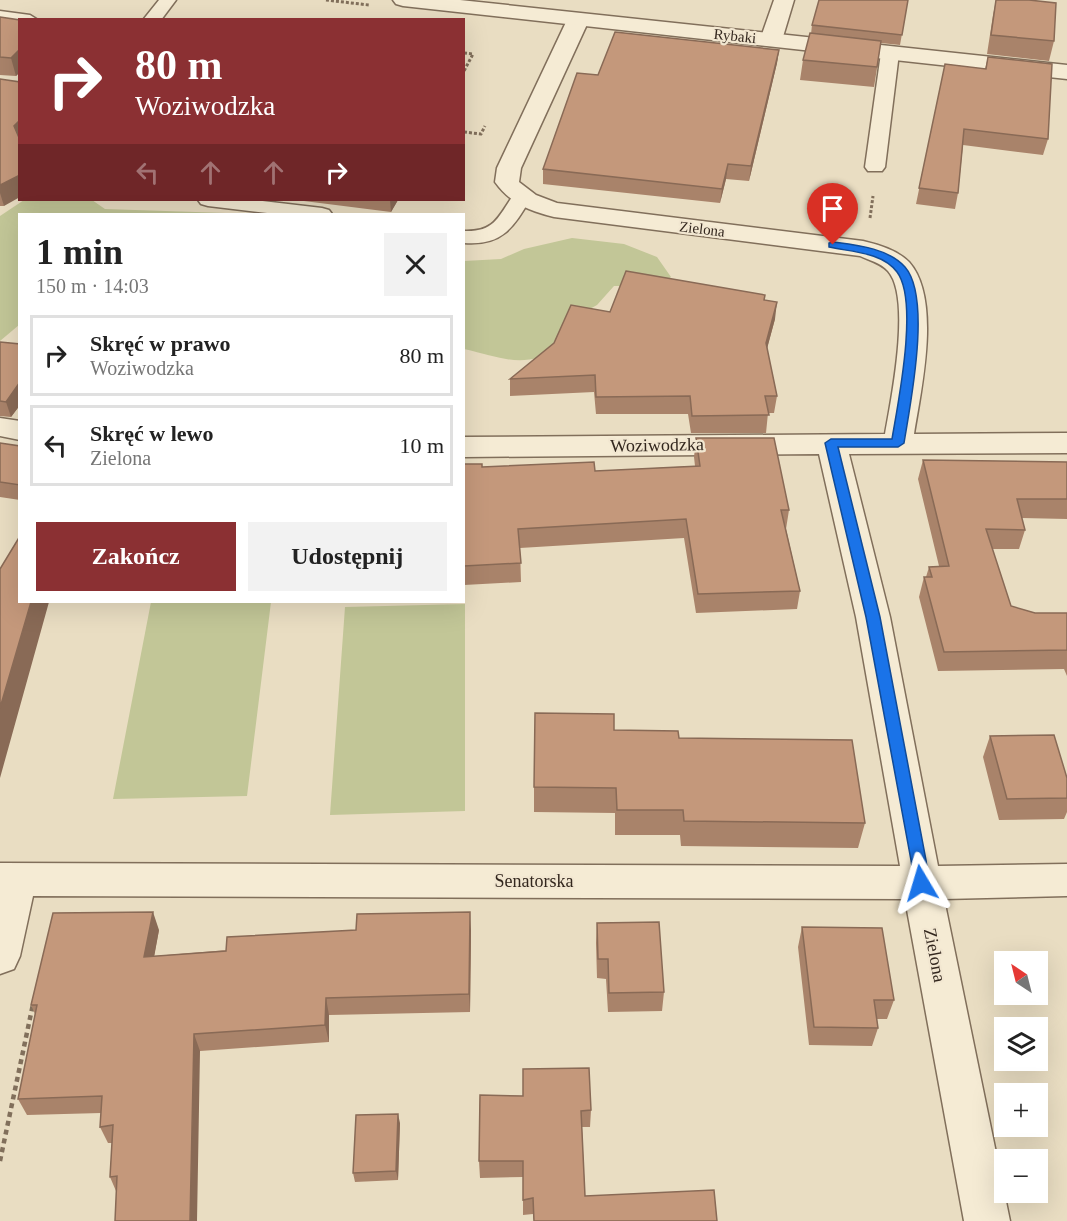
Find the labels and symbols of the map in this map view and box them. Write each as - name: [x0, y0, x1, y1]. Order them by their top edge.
- street label: Rybaki: [713, 26, 757, 46]
- pin: [807, 183, 858, 245]
- street label: Zielona: [678, 218, 726, 240]
- street label: Woziwodzka: [610, 434, 704, 456]
- position arrow: [889, 851, 953, 915]
- street label: Senatorska: [495, 871, 573, 891]
- street label: Zielona: [920, 926, 950, 984]
- north arrow: [994, 951, 1048, 1005]

